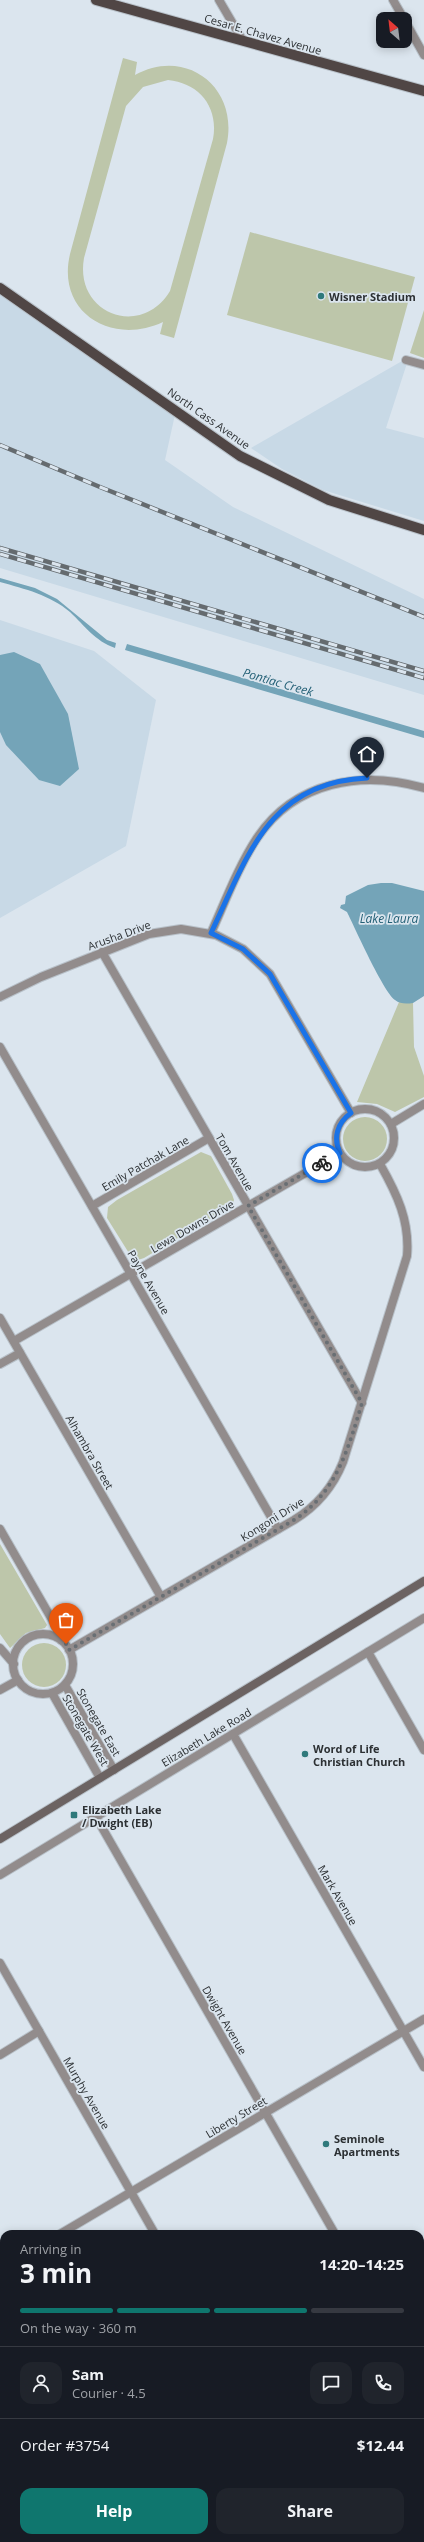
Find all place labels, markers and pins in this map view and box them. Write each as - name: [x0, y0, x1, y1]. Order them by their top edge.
- place label: Wisner Stadium: [329, 289, 416, 304]
- marker: Wisner Stadium: [316, 291, 326, 301]
- pin: [350, 737, 384, 778]
- pin: [49, 1603, 83, 1644]
- place label: Word of Life Christian Church: [313, 1741, 405, 1769]
- marker: Word of Life Christian Church: [300, 1749, 310, 1759]
- place label: Elizabeth Lake / Dwight (EB): [82, 1802, 162, 1830]
- marker: Elizabeth Lake / Dwight (EB): [69, 1810, 79, 1820]
- place label: Seminole Apartments: [334, 2131, 400, 2159]
- marker: Seminole Apartments: [321, 2139, 331, 2149]

